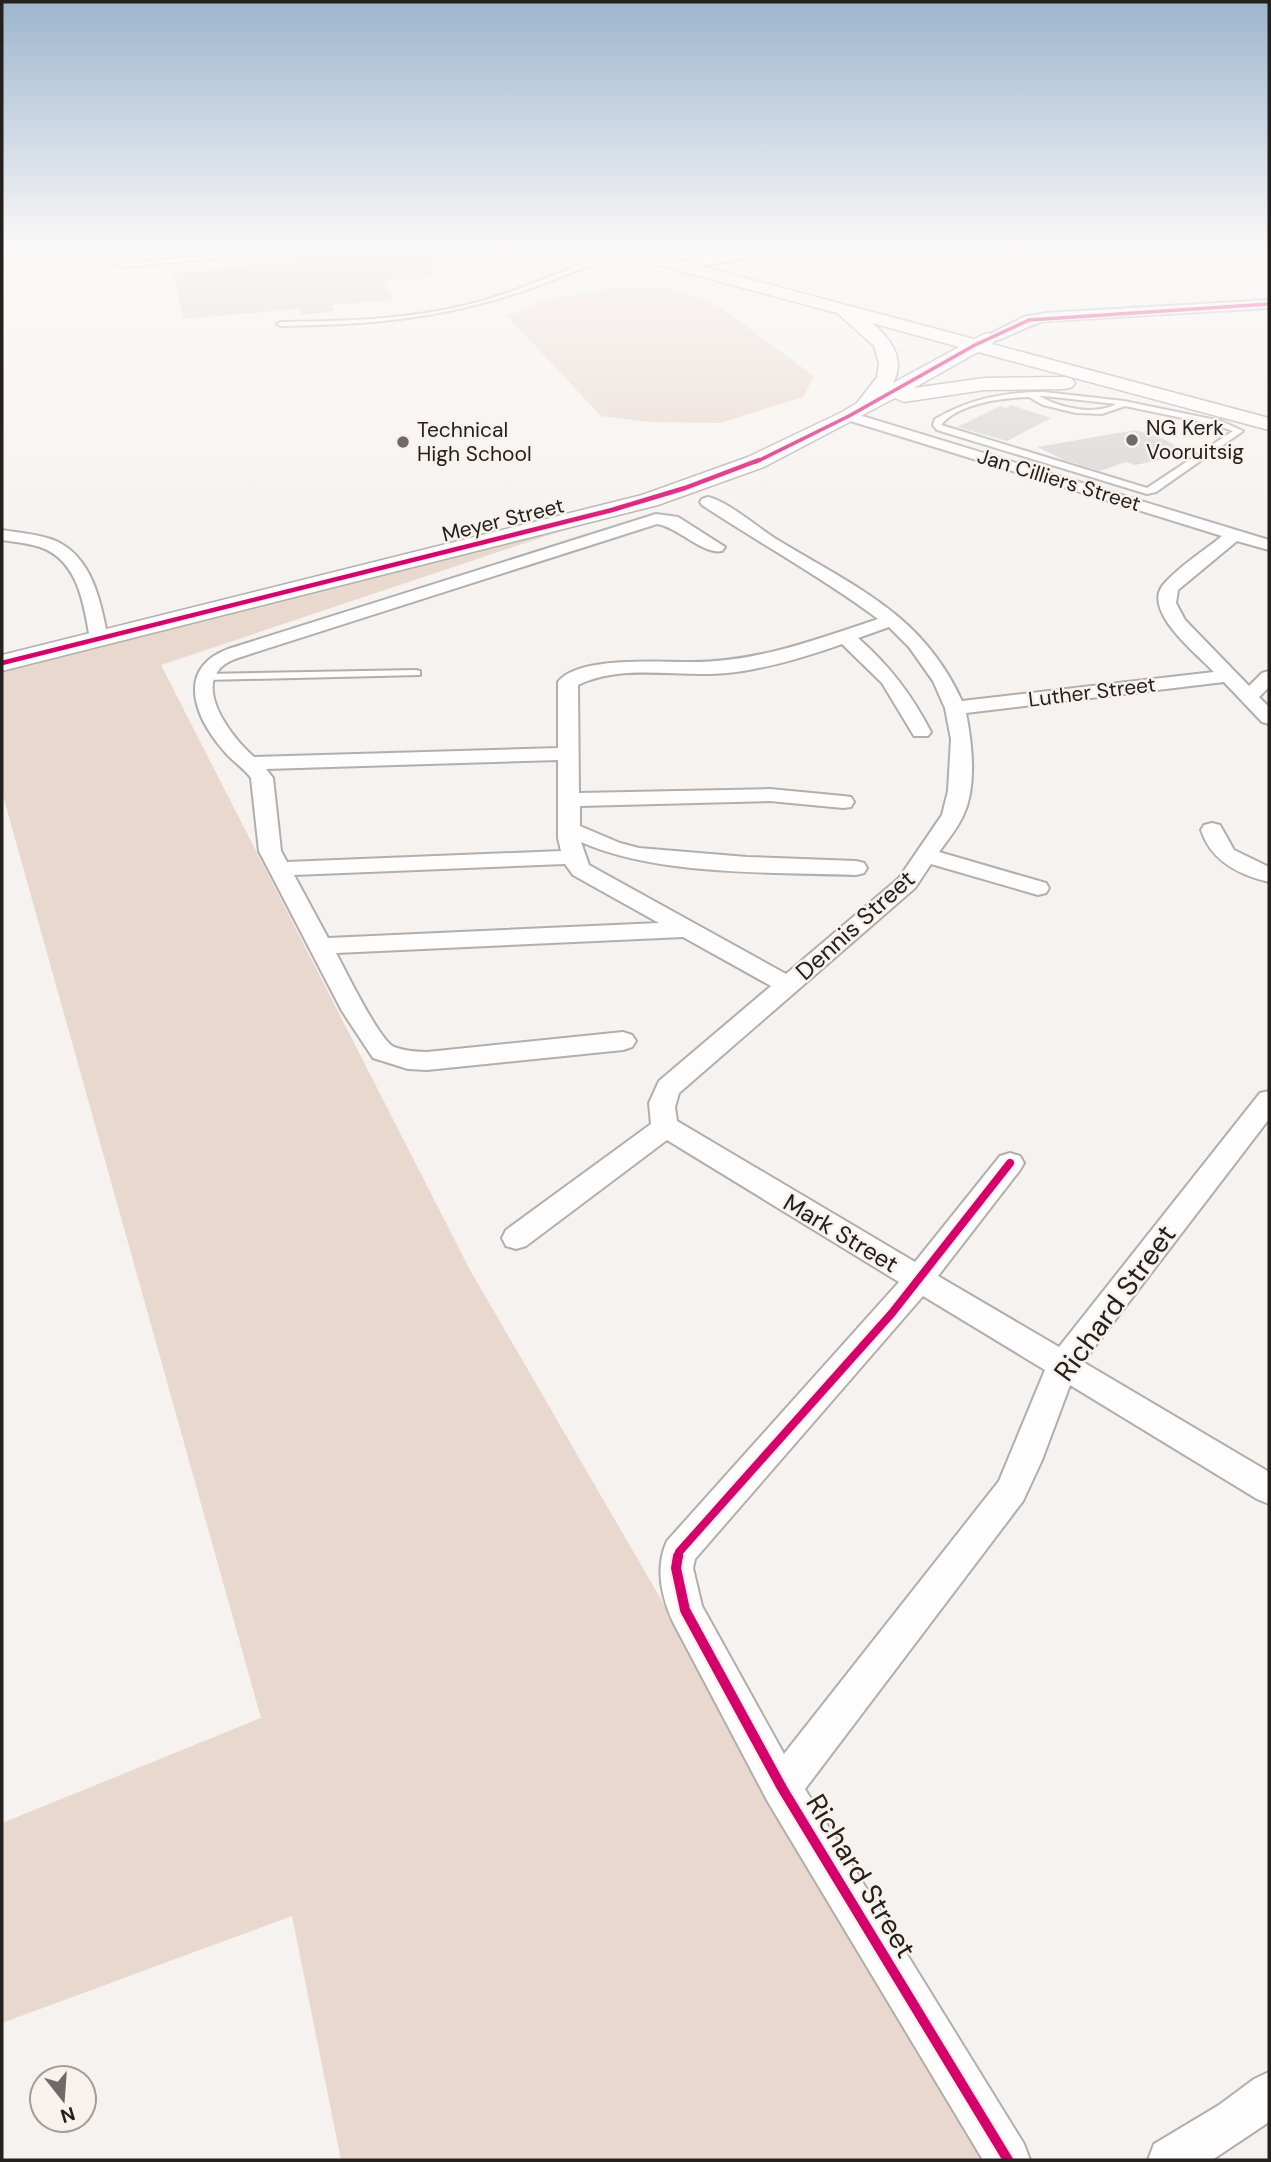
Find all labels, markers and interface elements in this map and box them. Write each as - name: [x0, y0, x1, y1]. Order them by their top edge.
- place label: NG Kerk Vooruitsig: [1146, 414, 1244, 466]
- place label: Technical High School: [417, 416, 532, 468]
- marker: NG Kerk Vooruitsig: [1124, 432, 1140, 448]
- marker: Technical High School: [395, 434, 411, 450]
- street label: Jan Cilliers Street: [974, 442, 1144, 518]
- street label: Meyer Street: [439, 491, 567, 549]
- street label: Luther Street: [1027, 670, 1157, 714]
- street label: Dennis Street: [789, 863, 921, 987]
- street label: Mark Street: [778, 1187, 904, 1279]
- street label: Richard Street: [1046, 1217, 1184, 1389]
- street label: Richard Street: [798, 1787, 924, 1965]
- north arrow: [28, 2064, 98, 2134]
- text: N: [58, 2101, 78, 2129]

